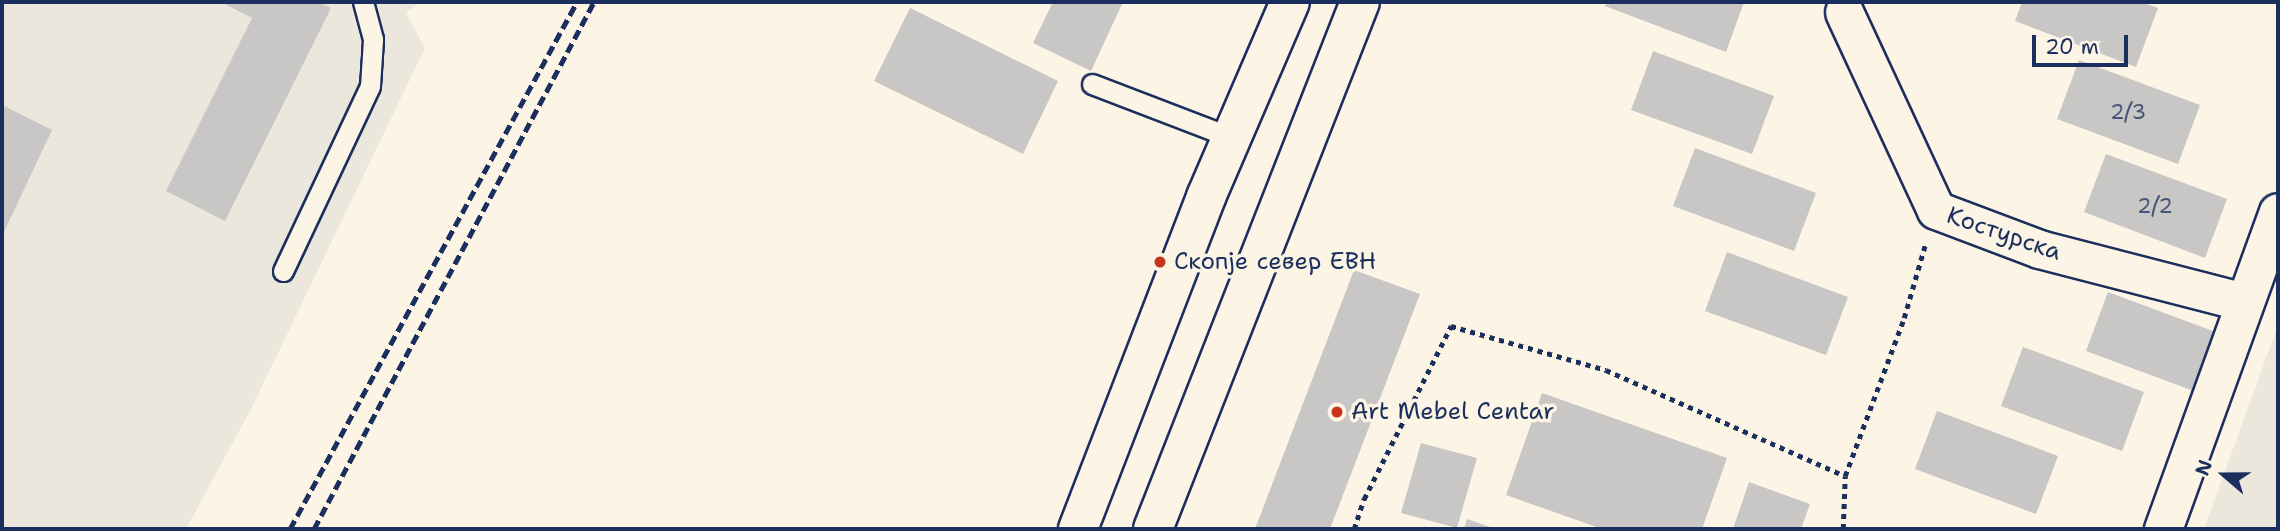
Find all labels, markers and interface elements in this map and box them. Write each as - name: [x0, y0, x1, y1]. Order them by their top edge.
- scale bar: [2035, 21, 2131, 65]
- text: 20 m: [2045, 33, 2099, 61]
- house number: 2/3: [2110, 99, 2146, 125]
- house number: 2/2: [2137, 193, 2173, 219]
- street label: Костурска: [1943, 201, 2065, 267]
- place label: Скопје север ЕВН: [1174, 248, 1376, 276]
- marker: Скопје север ЕВН: [1152, 254, 1168, 270]
- place label: Art Mebel Centar: [1351, 398, 1554, 426]
- marker: Art Mebel Centar: [1329, 404, 1345, 420]
- north arrow: [2189, 440, 2259, 510]
- text: N: [2189, 456, 2218, 479]

